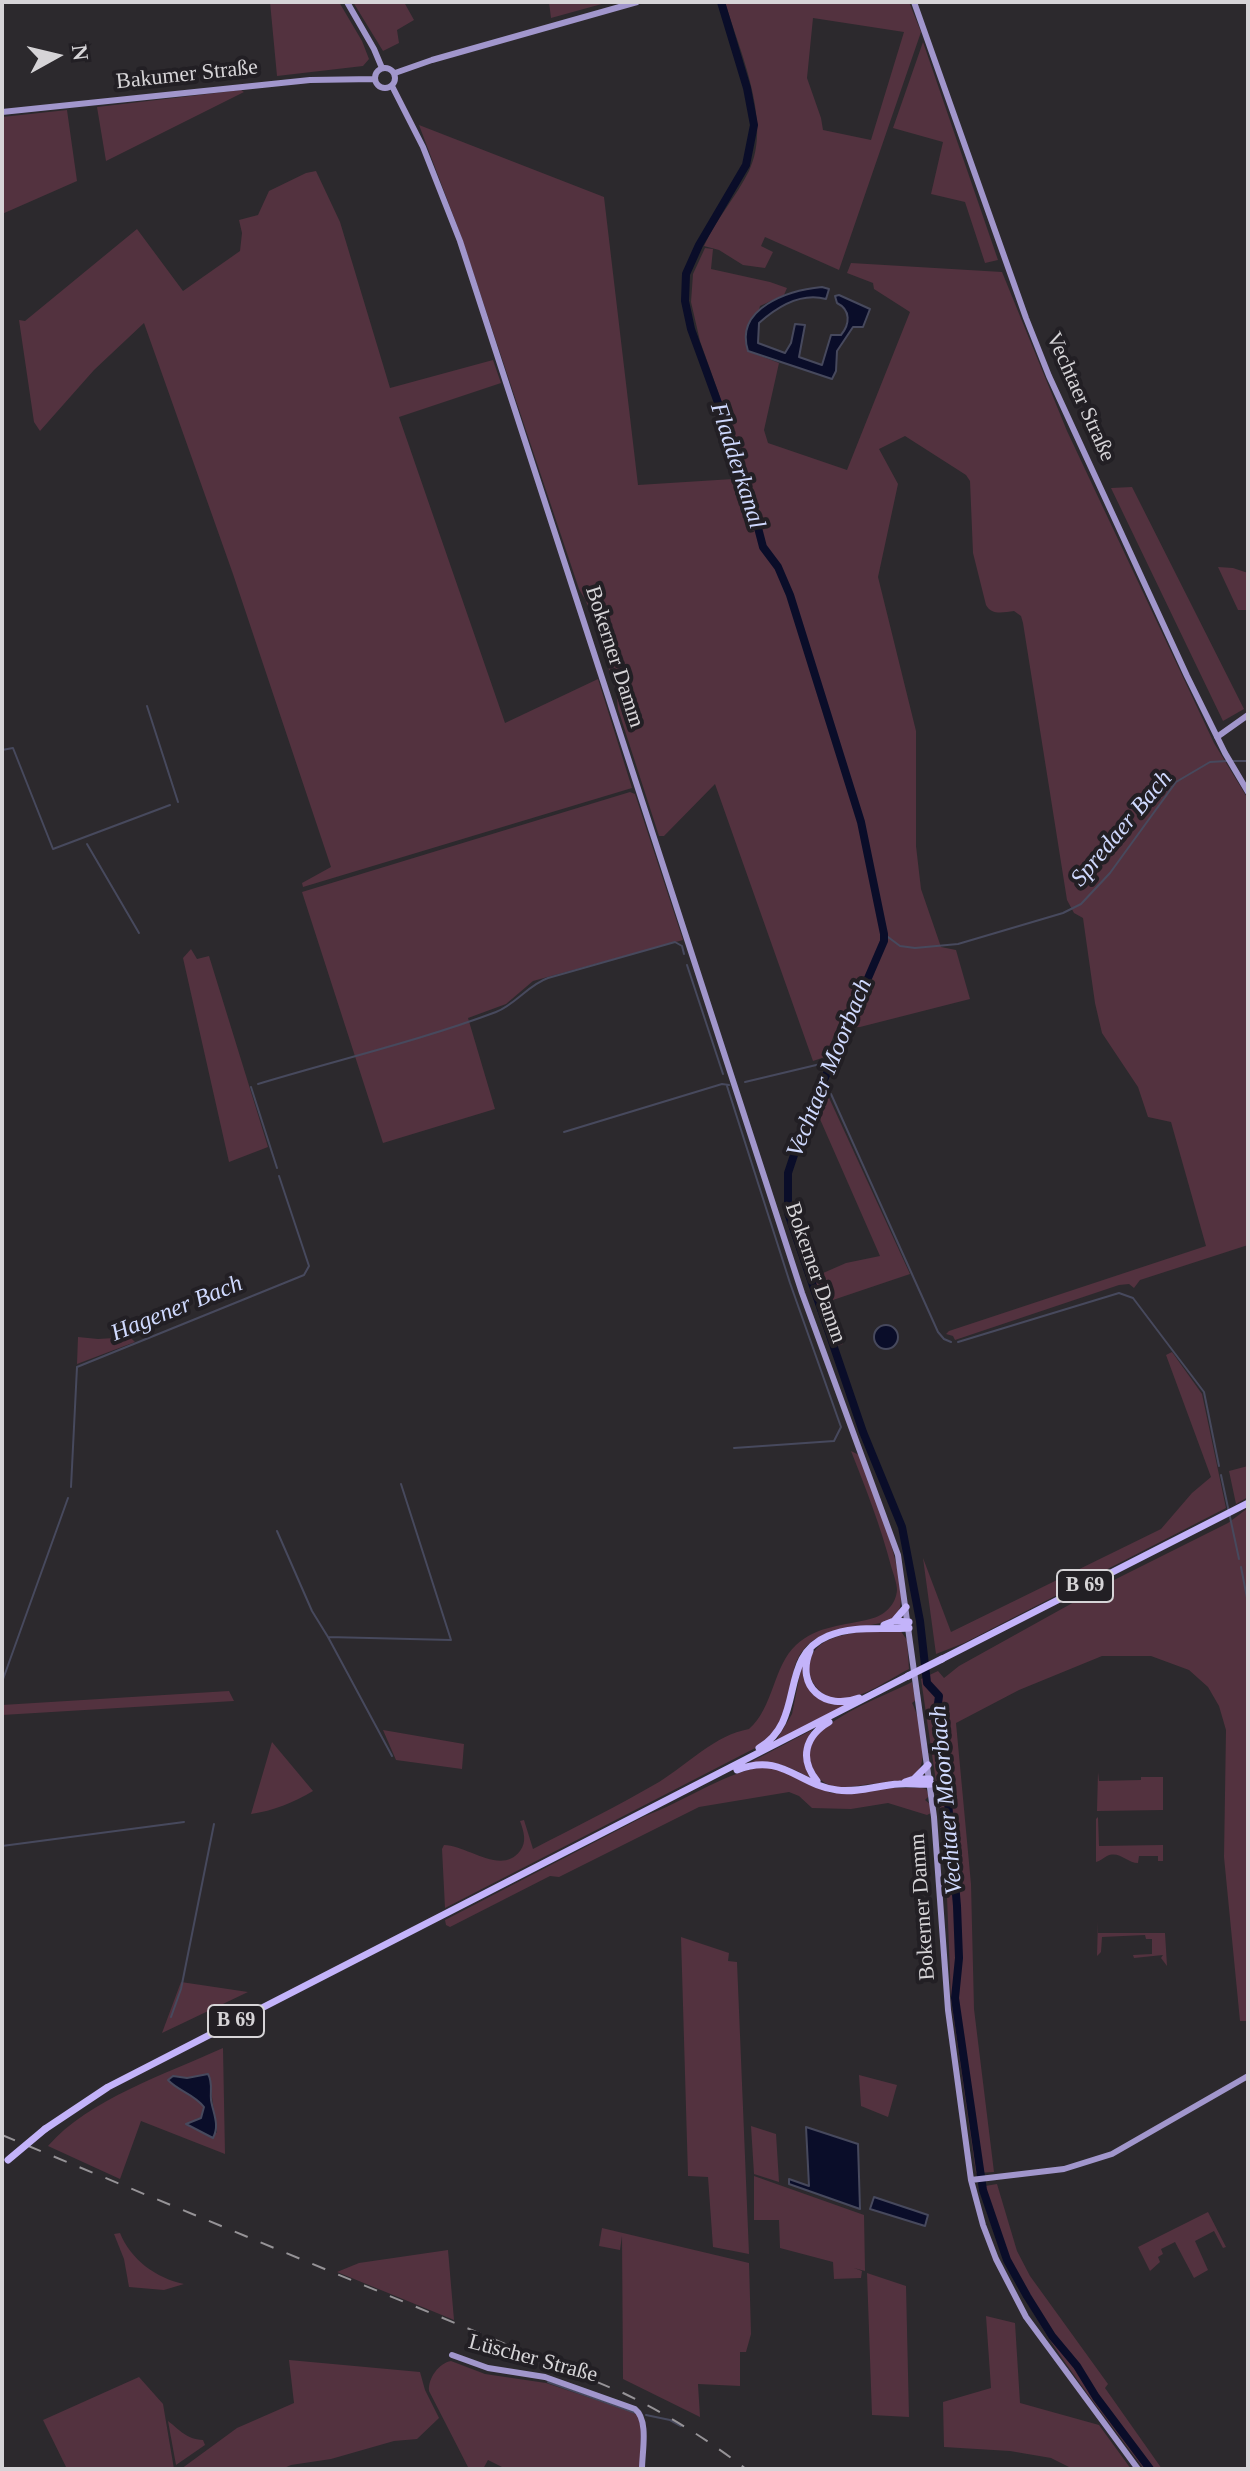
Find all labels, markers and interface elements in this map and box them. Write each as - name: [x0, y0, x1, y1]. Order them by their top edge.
- north arrow: [16, 16, 96, 96]
- text: N: [67, 43, 94, 62]
- street label: Bakumer Straße: [115, 54, 259, 96]
- street label: Vechtaer Straße: [1040, 328, 1120, 466]
- water label: Fladderkanal: [703, 399, 771, 533]
- street label: Bokerner Damm: [579, 583, 649, 731]
- water label: Spredaer Bach: [1065, 765, 1179, 893]
- water label: Vechtaer Moorbach: [781, 975, 879, 1161]
- street label: Bokerner Damm: [779, 1199, 851, 1347]
- water label: Hagener Bach: [107, 1270, 247, 1348]
- road number: B 69: [1057, 1570, 1113, 1602]
- water label: Vechtaer Moorbach: [924, 1704, 970, 1896]
- street label: Bokerner Damm: [905, 1833, 941, 1981]
- road number: B 69: [208, 2005, 264, 2037]
- street label: Lüscher Straße: [466, 2329, 600, 2389]

